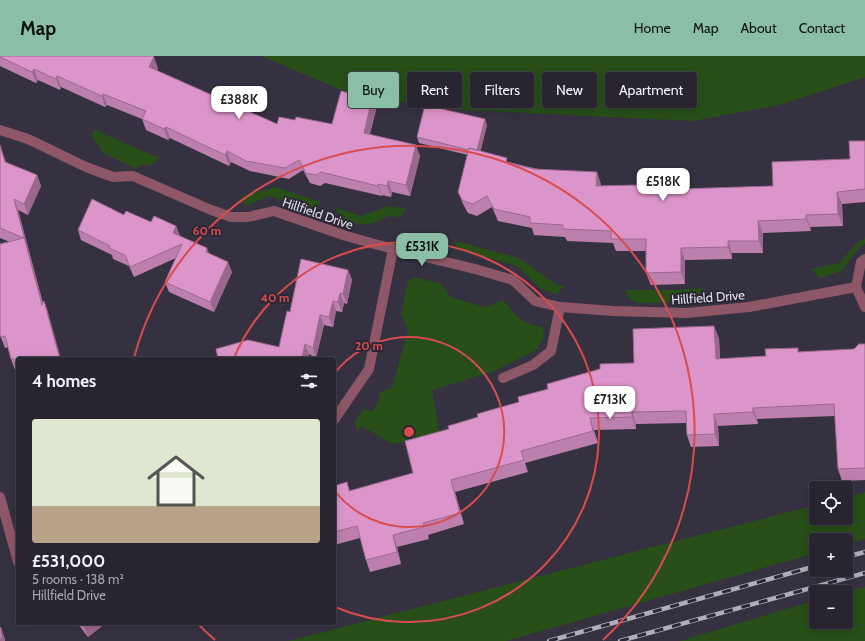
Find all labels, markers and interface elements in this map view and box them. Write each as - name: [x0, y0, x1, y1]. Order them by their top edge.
- text: Map: [20, 17, 56, 40]
- text: Home: [634, 19, 671, 37]
- text: Map: [693, 19, 718, 37]
- text: About: [740, 19, 777, 37]
- text: Contact: [799, 19, 845, 37]
- chip: Buy: [348, 72, 399, 108]
- chip: Rent: [407, 72, 462, 108]
- chip: Filters: [470, 72, 534, 108]
- chip: New: [542, 72, 597, 108]
- chip: Apartment: [605, 72, 697, 108]
- pin: £388K: [211, 86, 267, 120]
- text: £388K: [220, 91, 258, 107]
- pin: £518K: [635, 168, 691, 202]
- text: £518K: [646, 173, 680, 189]
- street label: Hillfield Drive: [280, 193, 356, 233]
- text: 60 m: [193, 223, 221, 238]
- pin: £531K: [394, 233, 450, 267]
- text: £531K: [405, 238, 439, 254]
- street label: Hillfield Drive: [671, 286, 746, 308]
- text: 40 m: [260, 290, 290, 305]
- text: 20 m: [355, 338, 383, 353]
- icon: filters: [298, 370, 320, 392]
- text: 4 homes: [32, 371, 96, 391]
- pin: £713K: [582, 386, 638, 420]
- text: £713K: [593, 391, 627, 407]
- centre of rings: [402, 425, 416, 439]
- icon: home: [140, 445, 212, 517]
- map controls: [809, 481, 853, 629]
- button: locate: [809, 481, 853, 525]
- button: +: [809, 533, 853, 577]
- text: £531,000: [32, 551, 105, 571]
- text: 5 rooms · 138 m²: [32, 571, 124, 587]
- button: −: [809, 585, 853, 629]
- text: Hillfield Drive: [32, 587, 106, 603]

